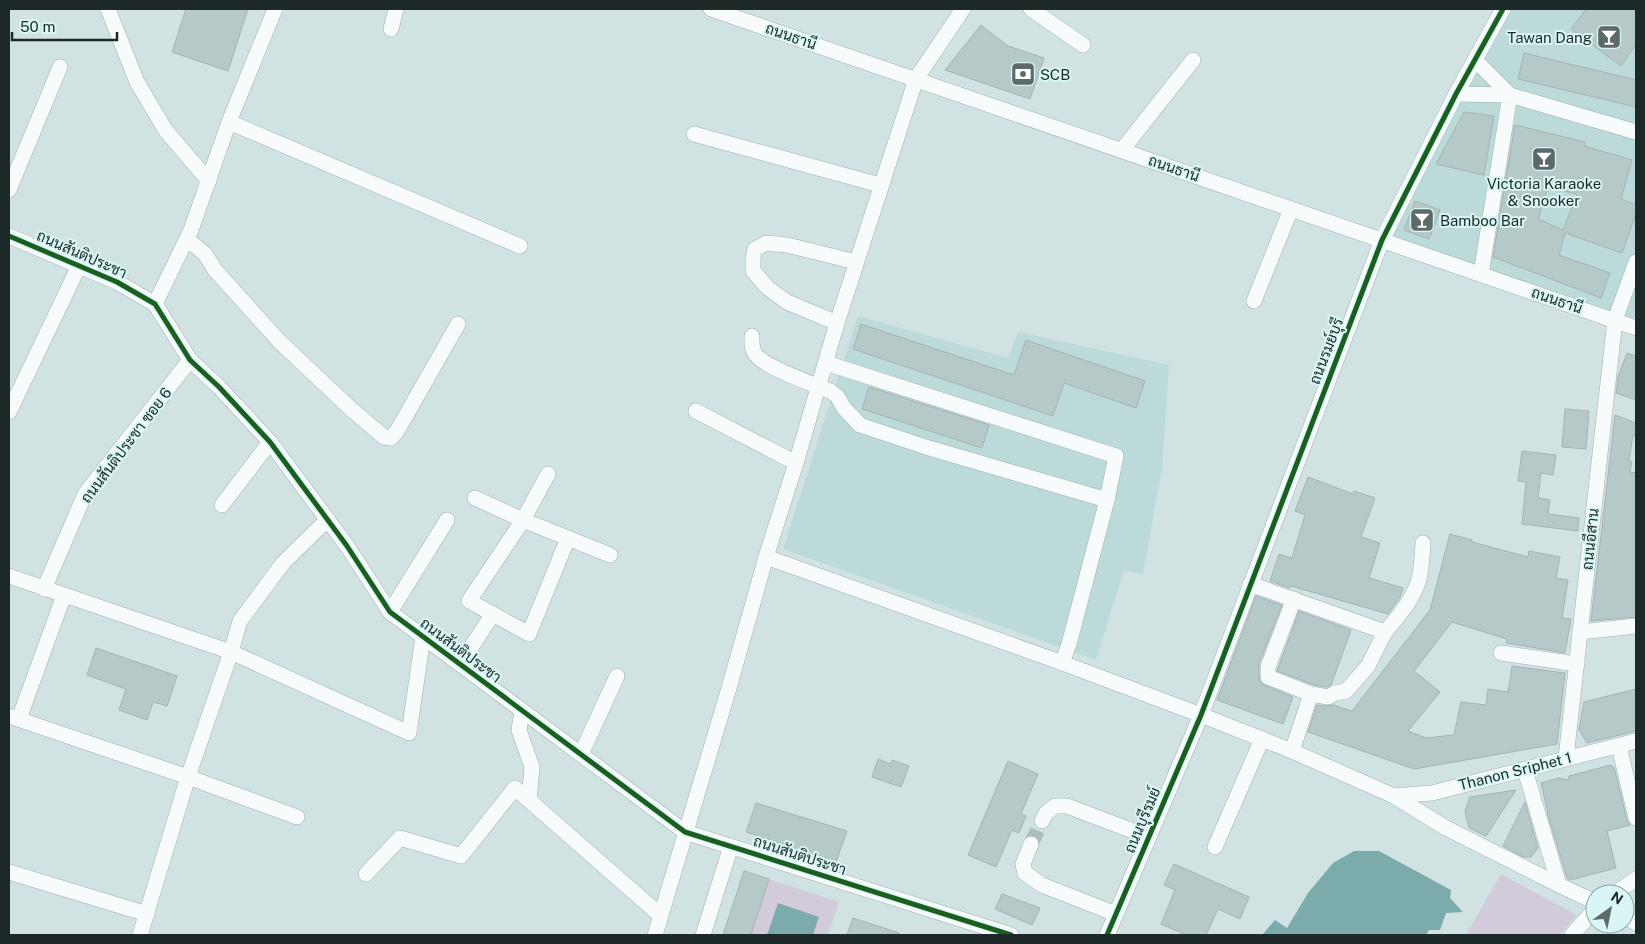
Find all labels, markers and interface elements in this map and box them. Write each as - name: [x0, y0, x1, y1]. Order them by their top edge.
- scale bar: [12, 10, 118, 42]
- text: 50 m: [20, 18, 55, 35]
- street label: ถนนธานี: [763, 18, 819, 53]
- bar icon: Tawan Dang: [1596, 24, 1622, 50]
- place label: Tawan Dang: [1507, 29, 1592, 46]
- bank icon: SCB: [1010, 61, 1036, 87]
- place label: SCB: [1040, 66, 1070, 83]
- bar icon: Victoria Karaoke & Snooker: [1531, 146, 1557, 172]
- street label: ถนนธานี: [1146, 150, 1202, 185]
- place label: Victoria Karaoke & Snooker: [1487, 175, 1601, 209]
- bar icon: Bamboo Bar: [1409, 207, 1435, 233]
- place label: Bamboo Bar: [1440, 212, 1525, 229]
- street label: ถนนสันติประชา: [34, 227, 130, 281]
- street label: ถนนธานี: [1529, 282, 1585, 317]
- street label: ถนนรมย์บุรี: [1305, 315, 1349, 388]
- street label: ถนนสันติประชา ซอย 6: [77, 384, 175, 506]
- street label: ถนนอีสาน: [1577, 507, 1602, 571]
- street label: ถนนสันติประชา: [417, 614, 505, 686]
- street label: Thanon Sriphet 1: [1457, 749, 1573, 793]
- street label: ถนนบุรีรมย์: [1120, 784, 1166, 857]
- street label: ถนนสันติประชา: [751, 832, 849, 878]
- north arrow: [1585, 884, 1635, 934]
- text: N: [1608, 888, 1626, 908]

